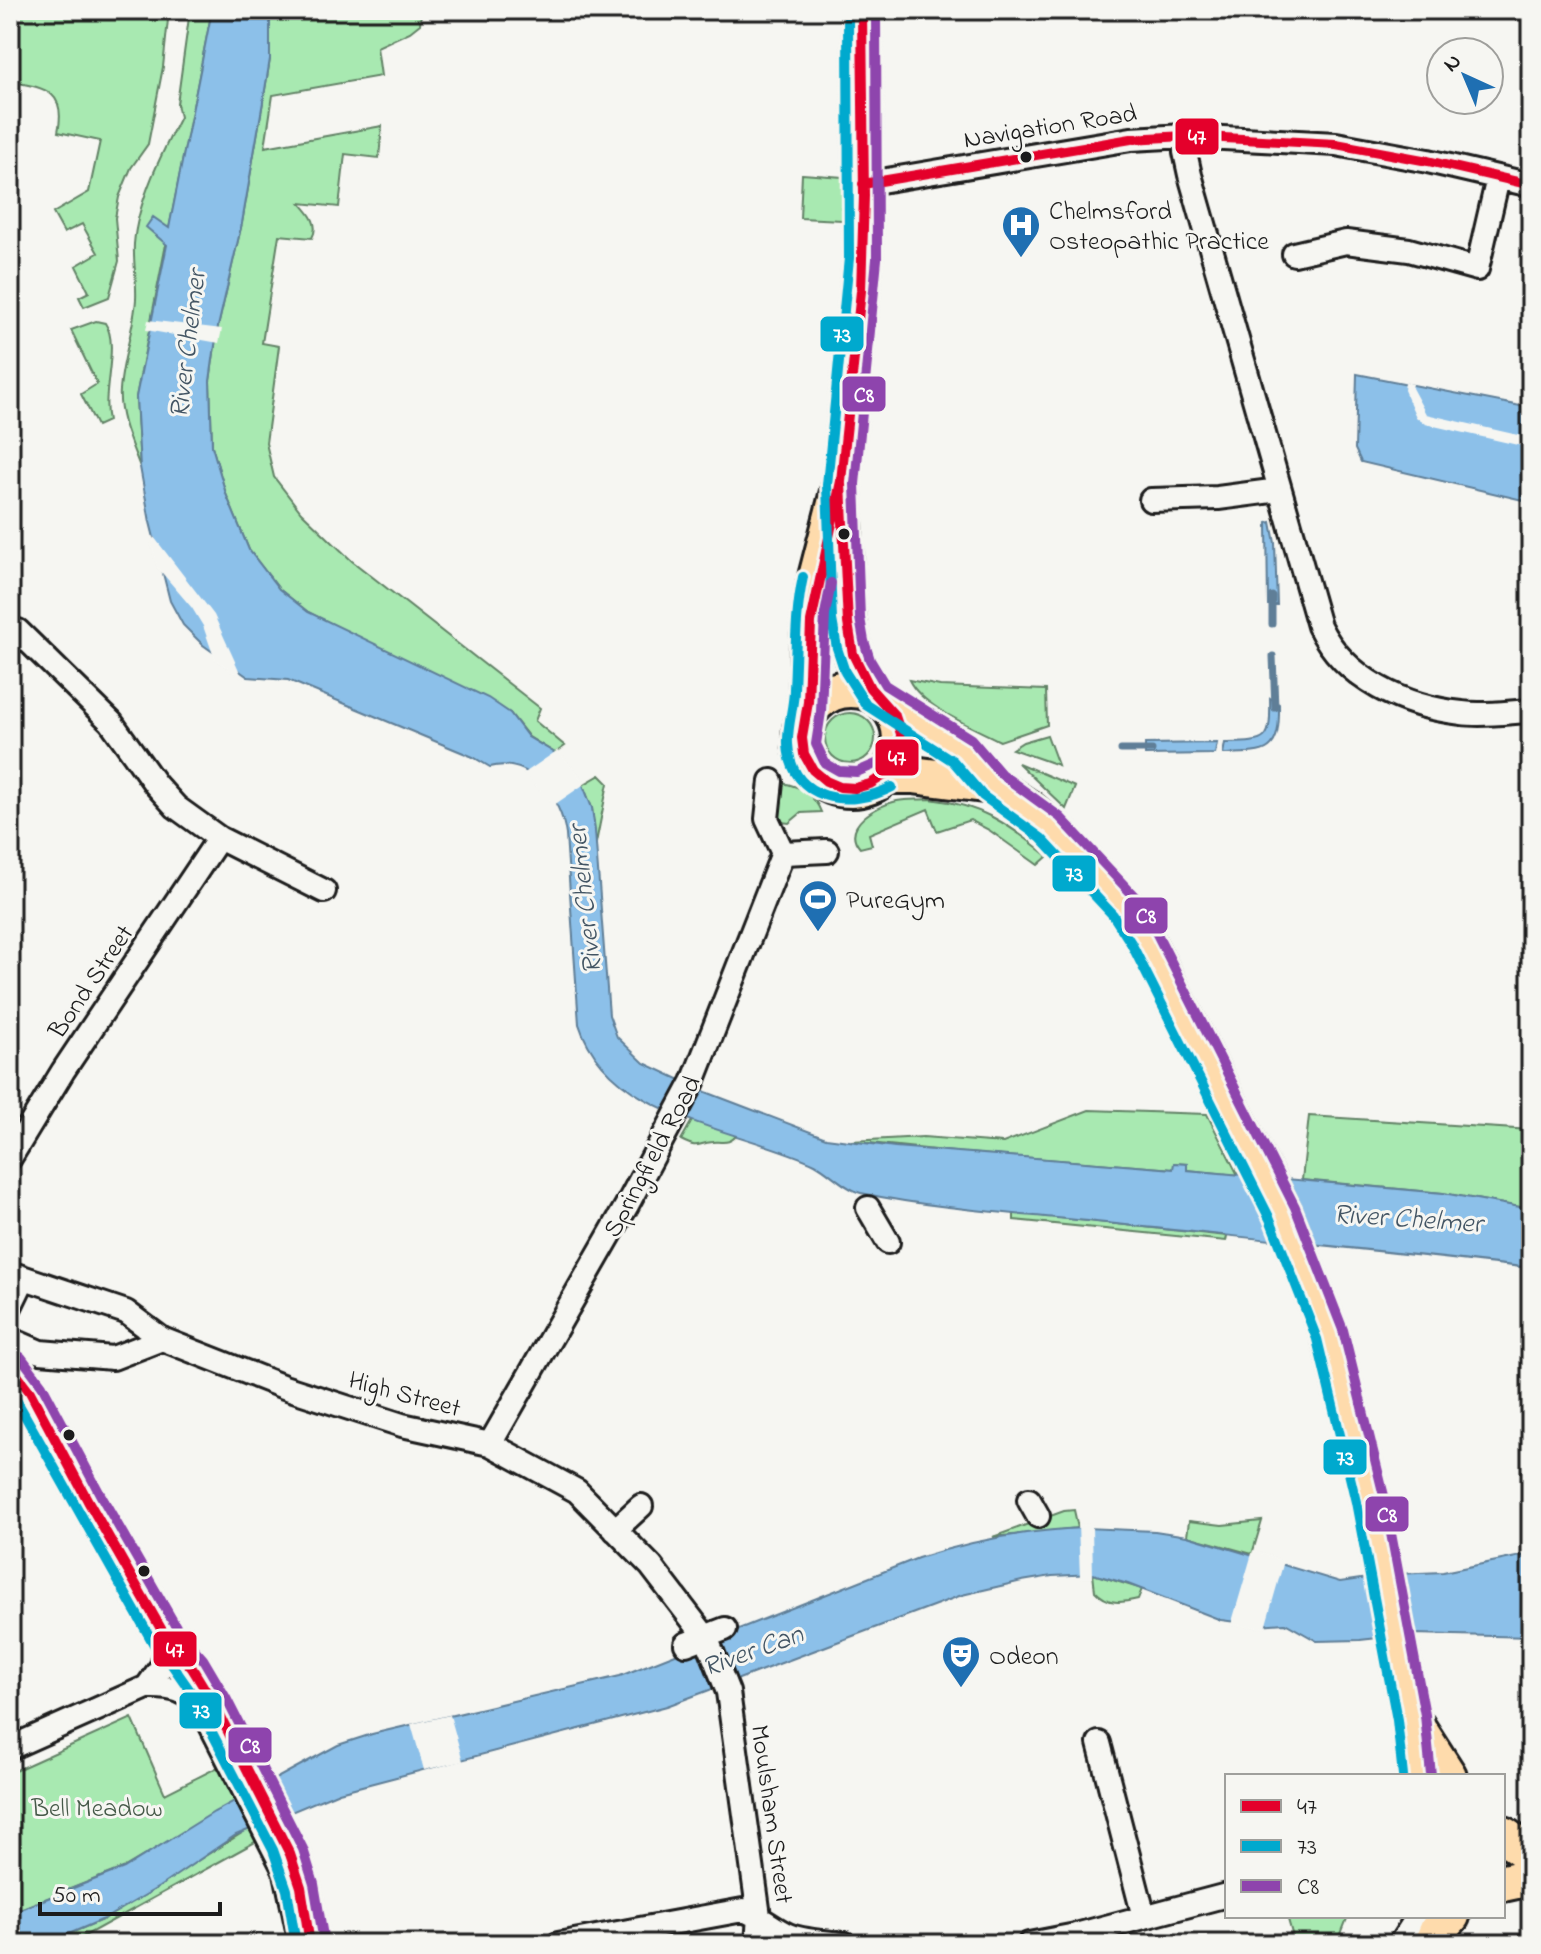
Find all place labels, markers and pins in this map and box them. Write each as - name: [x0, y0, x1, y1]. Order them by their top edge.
- unlabelled marker: [1018, 149, 1034, 165]
- place label: Chelmsford Osteopathic Practice: [1049, 194, 1269, 262]
- hospital icon: Chelmsford Osteopathic Practice: [1000, 204, 1042, 259]
- unlabelled marker: [836, 526, 852, 542]
- sports icon: PureGym: [797, 878, 839, 933]
- place label: PureGym: [846, 883, 945, 921]
- unlabelled marker: [61, 1427, 77, 1443]
- unlabelled marker: [136, 1563, 152, 1579]
- theatre icon: Odeon: [940, 1634, 982, 1689]
- place label: Odeon: [989, 1639, 1059, 1677]

